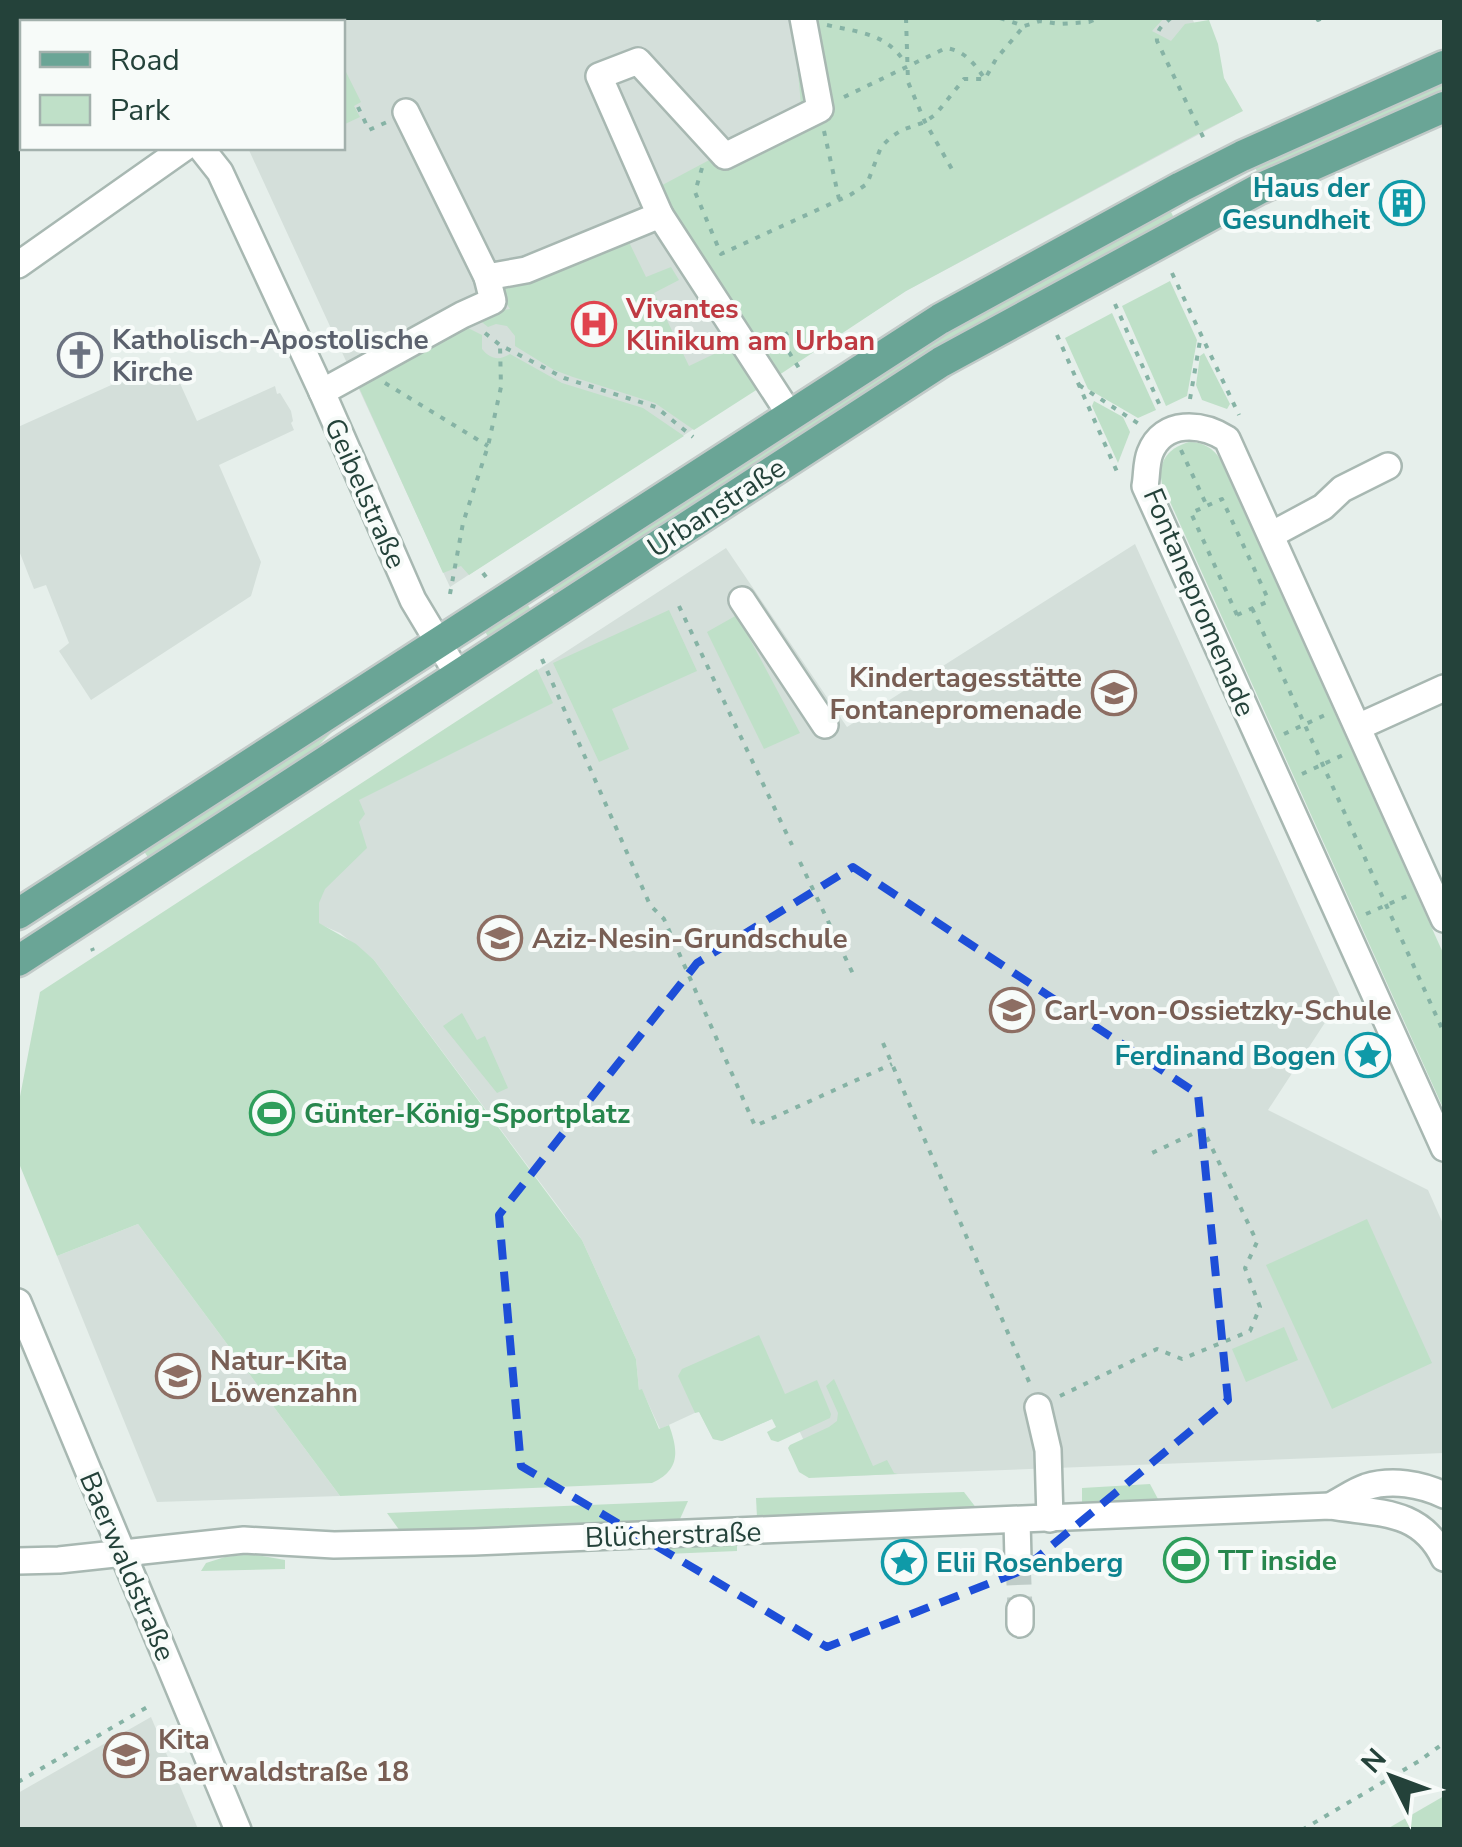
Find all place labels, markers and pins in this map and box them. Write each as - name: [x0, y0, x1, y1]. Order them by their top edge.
- place label: Haus der Gesundheit: [1222, 169, 1370, 239]
- building icon: Haus der Gesundheit: [1379, 180, 1425, 226]
- place label: Vivantes Klinikum am Urban: [625, 290, 875, 360]
- hospital icon: Vivantes Klinikum am Urban: [571, 301, 617, 347]
- place label: Katholisch-Apostolische Kirche: [112, 321, 429, 391]
- church icon: Katholisch-Apostolische Kirche: [57, 332, 103, 378]
- place label: Kindertagesstätte Fontanepromenade: [830, 659, 1082, 729]
- school or university icon: Kindertagesstätte Fontanepromenade: [1091, 670, 1137, 716]
- school or university icon: Aziz-Nesin-Grundschule: [477, 915, 523, 961]
- place label: Aziz-Nesin-Grundschule: [532, 920, 848, 958]
- school or university icon: Carl-von-Ossietzky-Schule: [989, 987, 1035, 1033]
- place label: Carl-von-Ossietzky-Schule: [1044, 992, 1392, 1030]
- place icon: Ferdinand Bogen: [1345, 1032, 1391, 1078]
- place label: Ferdinand Bogen: [1115, 1037, 1336, 1075]
- sports icon: Günter-König-Sportplatz: [249, 1090, 295, 1136]
- place label: Günter-König-Sportplatz: [304, 1095, 630, 1133]
- place label: Natur-Kita Löwenzahn: [210, 1342, 358, 1412]
- school or university icon: Natur-Kita Löwenzahn: [155, 1353, 201, 1399]
- sports icon: TT inside: [1163, 1537, 1209, 1583]
- place icon: Elii Rosenberg: [881, 1539, 927, 1585]
- place label: TT inside: [1218, 1542, 1337, 1580]
- place label: Elii Rosenberg: [936, 1544, 1123, 1582]
- place label: Kita Baerwaldstraße 18: [158, 1721, 409, 1791]
- school or university icon: Kita Baerwaldstraße 18: [103, 1732, 149, 1778]

